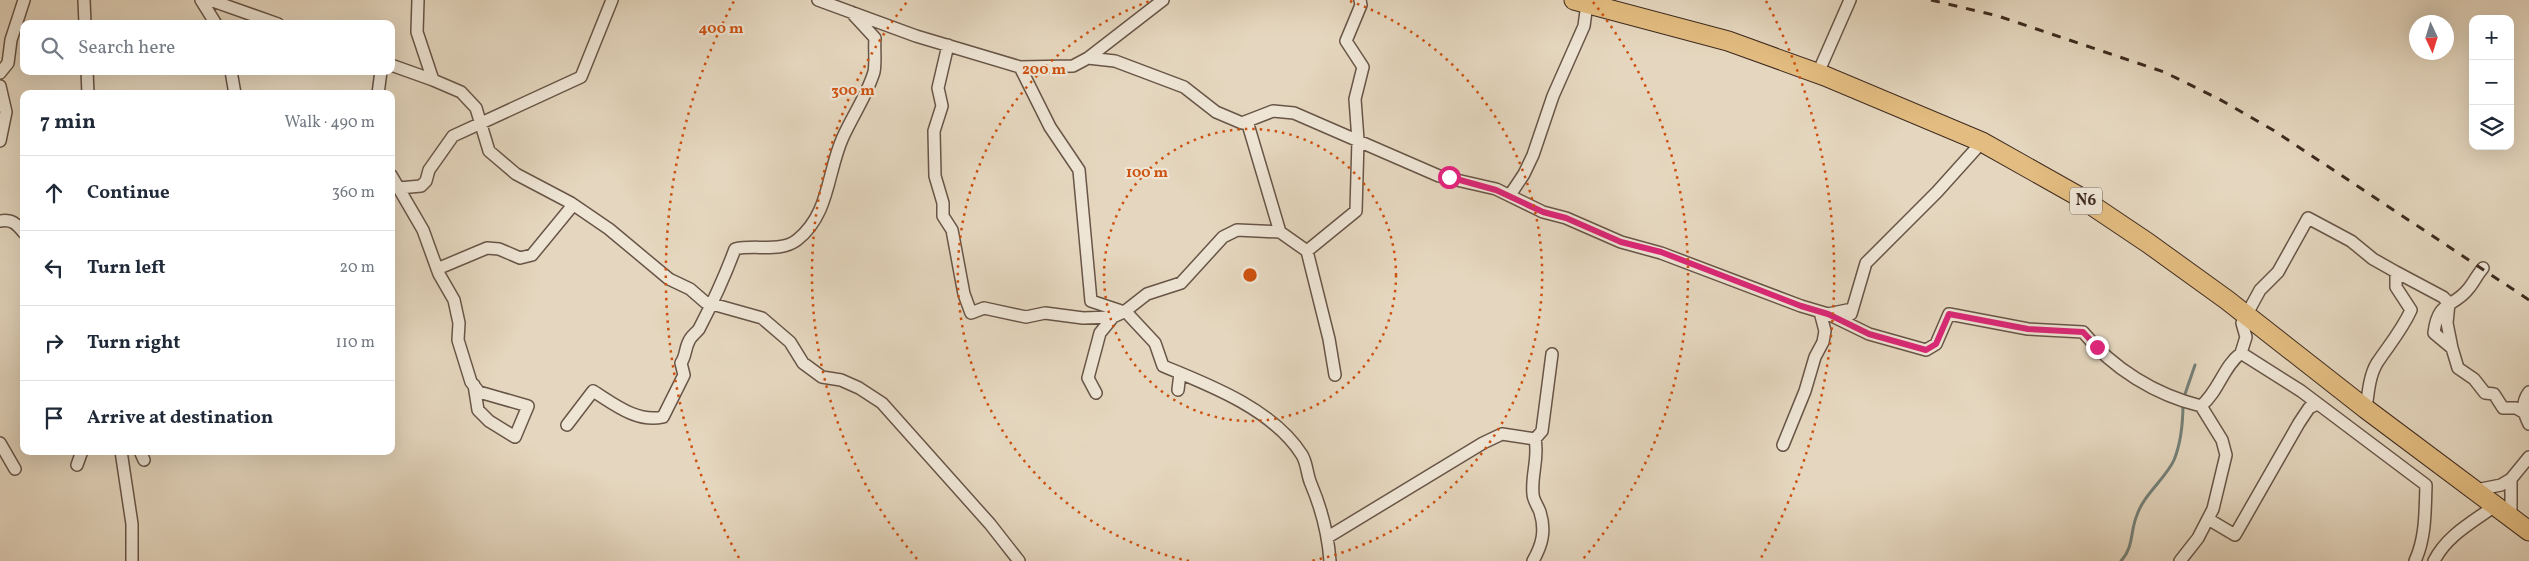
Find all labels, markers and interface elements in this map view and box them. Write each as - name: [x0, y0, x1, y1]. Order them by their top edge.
- north arrow: [2409, 15, 2454, 60]
- map controls: [2469, 15, 2514, 150]
- button: +: [2469, 15, 2514, 60]
- text: 400 m: [699, 19, 744, 40]
- search box: [20, 20, 395, 75]
- icon: search: [38, 34, 66, 62]
- text: Search here: [78, 35, 175, 61]
- text: 200 m: [1022, 60, 1066, 81]
- button: −: [2469, 60, 2514, 105]
- text: 300 m: [831, 81, 875, 102]
- button: layers: [2469, 105, 2514, 150]
- text: 7 min: [40, 108, 96, 137]
- text: Walk · 490 m: [284, 112, 375, 134]
- text: 100 m: [1126, 163, 1169, 184]
- route start: [1438, 166, 1461, 189]
- icon: ahead: [40, 179, 68, 207]
- text: Continue: [87, 180, 170, 206]
- text: 360 m: [332, 182, 375, 204]
- road number: N6: [2070, 188, 2102, 215]
- icon: left: [40, 254, 68, 282]
- text: Turn left: [87, 255, 166, 281]
- text: 20 m: [340, 257, 375, 279]
- centre of rings: [1241, 266, 1259, 284]
- icon: right: [40, 329, 68, 357]
- text: Turn right: [87, 330, 180, 356]
- text: 110 m: [336, 332, 375, 354]
- route end: [2086, 336, 2109, 359]
- icon: arrive: [40, 404, 68, 432]
- text: Arrive at destination: [87, 405, 273, 431]

